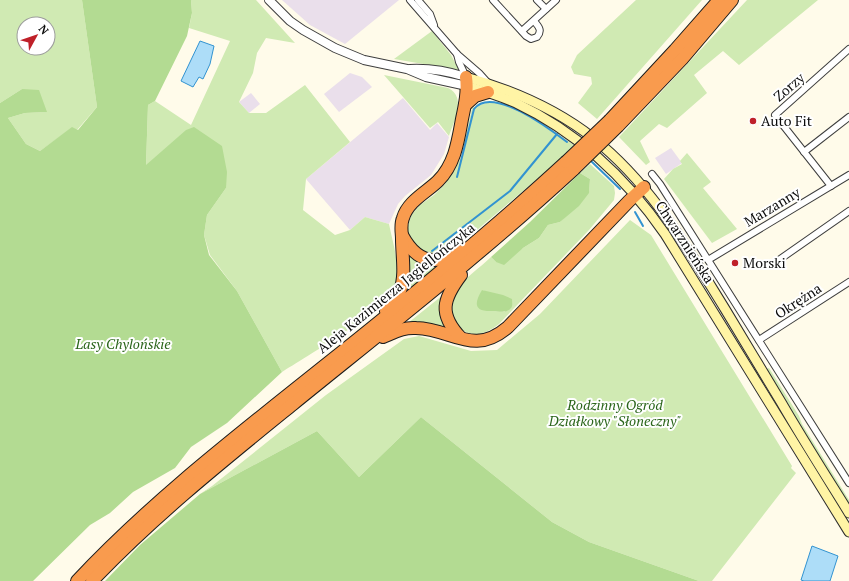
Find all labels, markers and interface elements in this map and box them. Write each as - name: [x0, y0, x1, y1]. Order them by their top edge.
- north arrow: [16, 16, 56, 56]
- text: N: [36, 22, 52, 38]
- street label: Zorzy: [769, 67, 809, 105]
- place label: Auto Fit: [761, 111, 813, 130]
- marker: Auto Fit: [748, 116, 758, 126]
- street label: Marzanny: [740, 182, 804, 231]
- street label: Chwarznieńska: [652, 197, 719, 287]
- street label: Aleja Kazimierza Jagiellończyka: [313, 218, 479, 357]
- place label: Morski: [743, 253, 786, 272]
- marker: Morski: [730, 258, 740, 268]
- street label: Okrężna: [771, 278, 825, 323]
- park label: Lasy Chylońskie: [74, 334, 171, 353]
- park label: Rodzinny Ogród Działkowy "Słoneczny": [548, 395, 681, 430]

